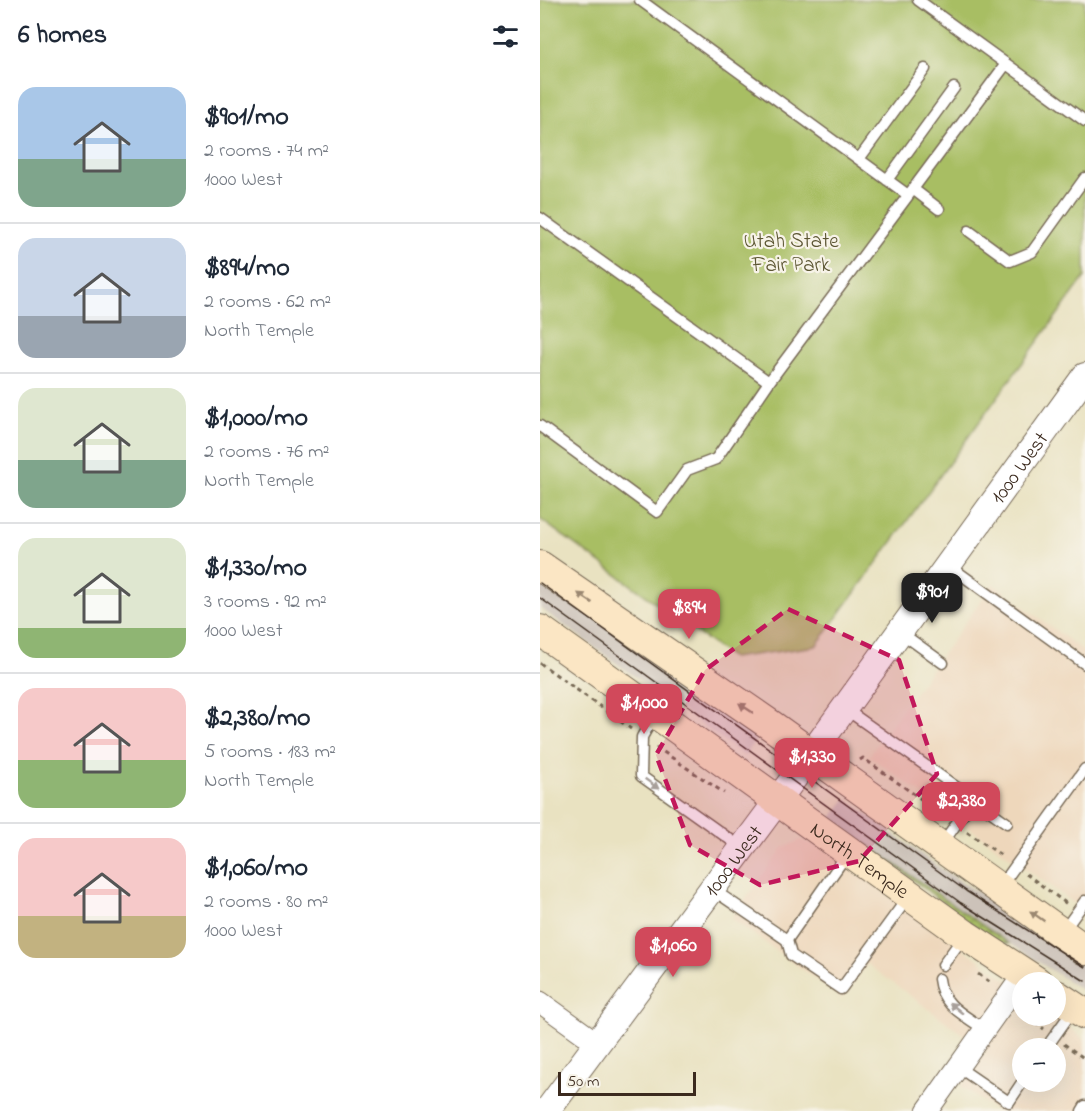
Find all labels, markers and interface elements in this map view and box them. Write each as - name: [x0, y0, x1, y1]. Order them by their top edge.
- text: 6 homes: [18, 17, 107, 55]
- icon: filters: [489, 20, 522, 53]
- text: $901/mo: [204, 99, 289, 137]
- icon: home: [66, 111, 138, 183]
- text: 2 rooms · 74 m²: [204, 137, 329, 166]
- text: 1000 West: [204, 166, 283, 195]
- park label: Utah State Fair Park: [743, 227, 839, 281]
- text: $894/mo: [204, 250, 290, 288]
- icon: home: [66, 262, 138, 334]
- text: 2 rooms · 62 m²: [204, 288, 331, 317]
- text: North Temple: [204, 317, 314, 346]
- text: $1,000/mo: [204, 400, 308, 438]
- icon: home: [66, 412, 138, 484]
- street label: 1000 West: [984, 426, 1057, 511]
- text: 2 rooms · 76 m²: [204, 438, 329, 467]
- text: North Temple: [204, 467, 314, 496]
- text: $1,330/mo: [204, 550, 307, 588]
- icon: home: [66, 562, 138, 634]
- pin: $901: [896, 573, 968, 624]
- text: $901: [915, 578, 949, 607]
- text: 3 rooms · 92 m²: [204, 588, 327, 617]
- pin: $894: [653, 589, 725, 640]
- one-way arrow: [577, 592, 594, 603]
- text: $894: [672, 594, 706, 623]
- text: 1000 West: [204, 617, 283, 646]
- pin: $1,000: [595, 684, 693, 735]
- text: $1,000: [620, 689, 668, 718]
- text: $2,380/mo: [204, 700, 311, 738]
- one-way arrow: [738, 703, 754, 714]
- icon: home: [66, 712, 138, 784]
- text: 5 rooms · 183 m²: [204, 738, 336, 767]
- pin: $1,330: [763, 738, 861, 789]
- text: $1,330: [788, 743, 836, 772]
- text: North Temple: [204, 767, 314, 796]
- one-way arrow: [643, 778, 659, 790]
- pin: $2,380: [912, 782, 1010, 833]
- text: $2,380: [936, 787, 986, 816]
- street label: North Temple: [803, 816, 915, 908]
- street label: 1000 West: [698, 820, 771, 904]
- text: $1,060/mo: [204, 850, 308, 888]
- icon: home: [66, 862, 138, 934]
- text: 2 rooms · 80 m²: [204, 888, 329, 917]
- one-way arrow: [1030, 910, 1046, 922]
- text: 1000 West: [204, 917, 283, 946]
- pin: $1,060: [624, 927, 722, 978]
- text: $1,060: [649, 932, 697, 961]
- map controls: [1012, 972, 1066, 1092]
- button: +: [1012, 972, 1066, 1026]
- one-way arrow: [949, 1002, 964, 1015]
- button: −: [1012, 1038, 1066, 1092]
- scale bar: [558, 1069, 696, 1096]
- text: 50 m: [567, 1070, 599, 1094]

